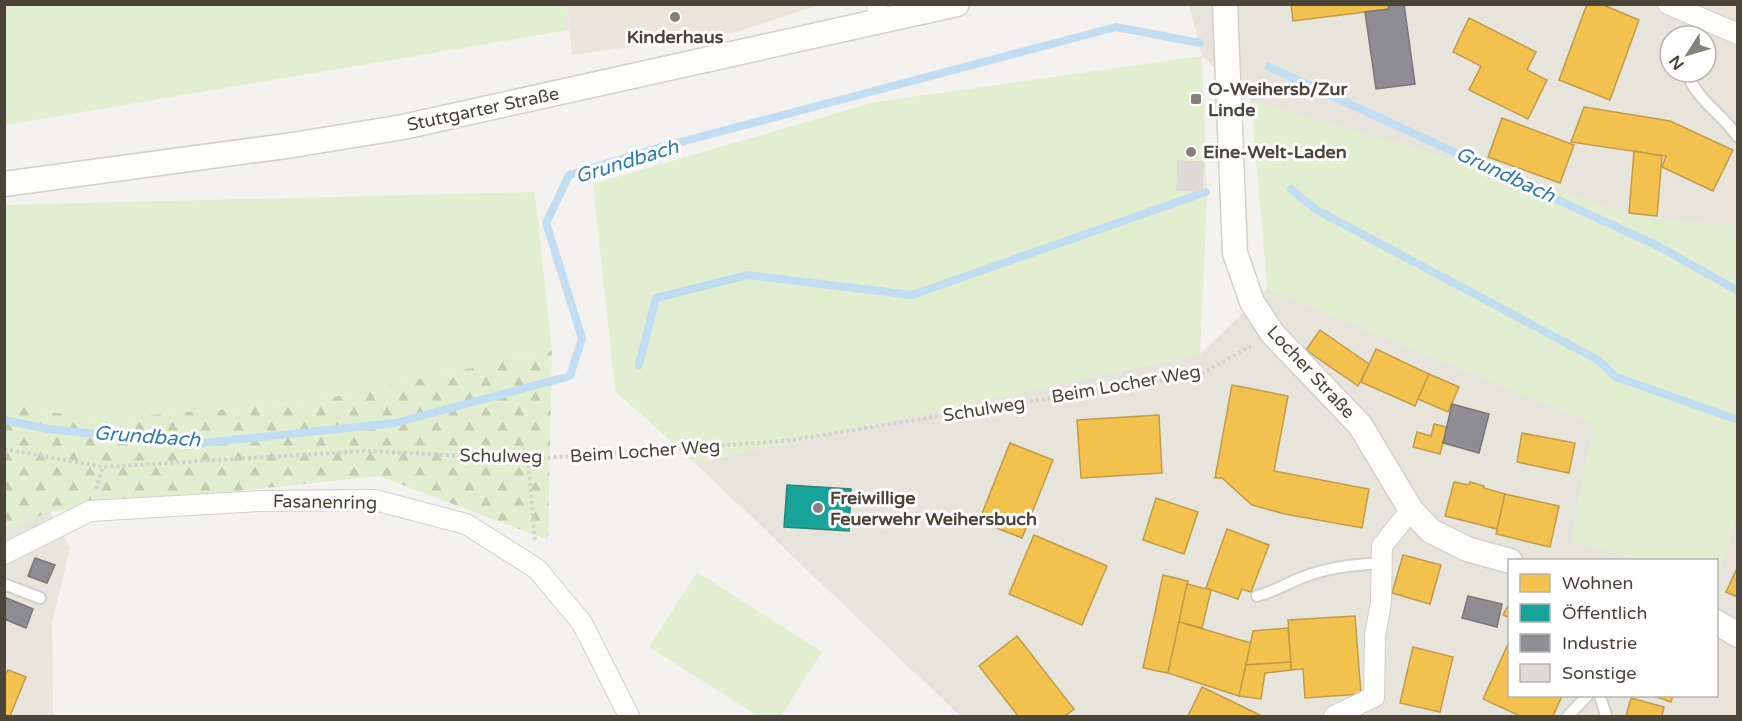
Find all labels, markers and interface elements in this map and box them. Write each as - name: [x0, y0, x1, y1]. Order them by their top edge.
- marker: Kinderhaus: [668, 10, 682, 24]
- north arrow: [1658, 24, 1718, 84]
- place label: Kinderhaus: [627, 26, 724, 48]
- text: N: [1665, 51, 1689, 74]
- place label: O-Weihersb/Zur Linde: [1208, 78, 1348, 121]
- street label: Stuttgarter Straße: [405, 82, 561, 136]
- marker: O-Weihersb/Zur Linde: [1189, 92, 1203, 106]
- water label: Grundbach: [573, 135, 682, 189]
- place label: Eine-Welt-Laden: [1203, 141, 1347, 163]
- water label: Grundbach: [1452, 142, 1559, 209]
- marker: Eine-Welt-Laden: [1184, 145, 1198, 159]
- street label: Locher Straße: [1262, 321, 1360, 423]
- street label: Beim Locher Weg: [1050, 360, 1202, 408]
- street label: Schulweg: [941, 392, 1027, 426]
- water label: Grundbach: [93, 421, 202, 453]
- street label: Beim Locher Weg: [569, 435, 721, 467]
- street label: Schulweg: [459, 444, 543, 468]
- place label: Freiwillige Feuerwehr Weihersbuch: [830, 487, 1037, 530]
- street label: Fasanenring: [273, 490, 377, 514]
- marker: Freiwillige Feuerwehr Weihersbuch: [811, 501, 825, 515]
- legend: [1508, 559, 1718, 697]
- text: Wohnen: [1562, 572, 1633, 594]
- text: Öffentlich: [1562, 602, 1647, 624]
- text: Industrie: [1562, 632, 1637, 654]
- text: Sonstige: [1562, 662, 1636, 684]

